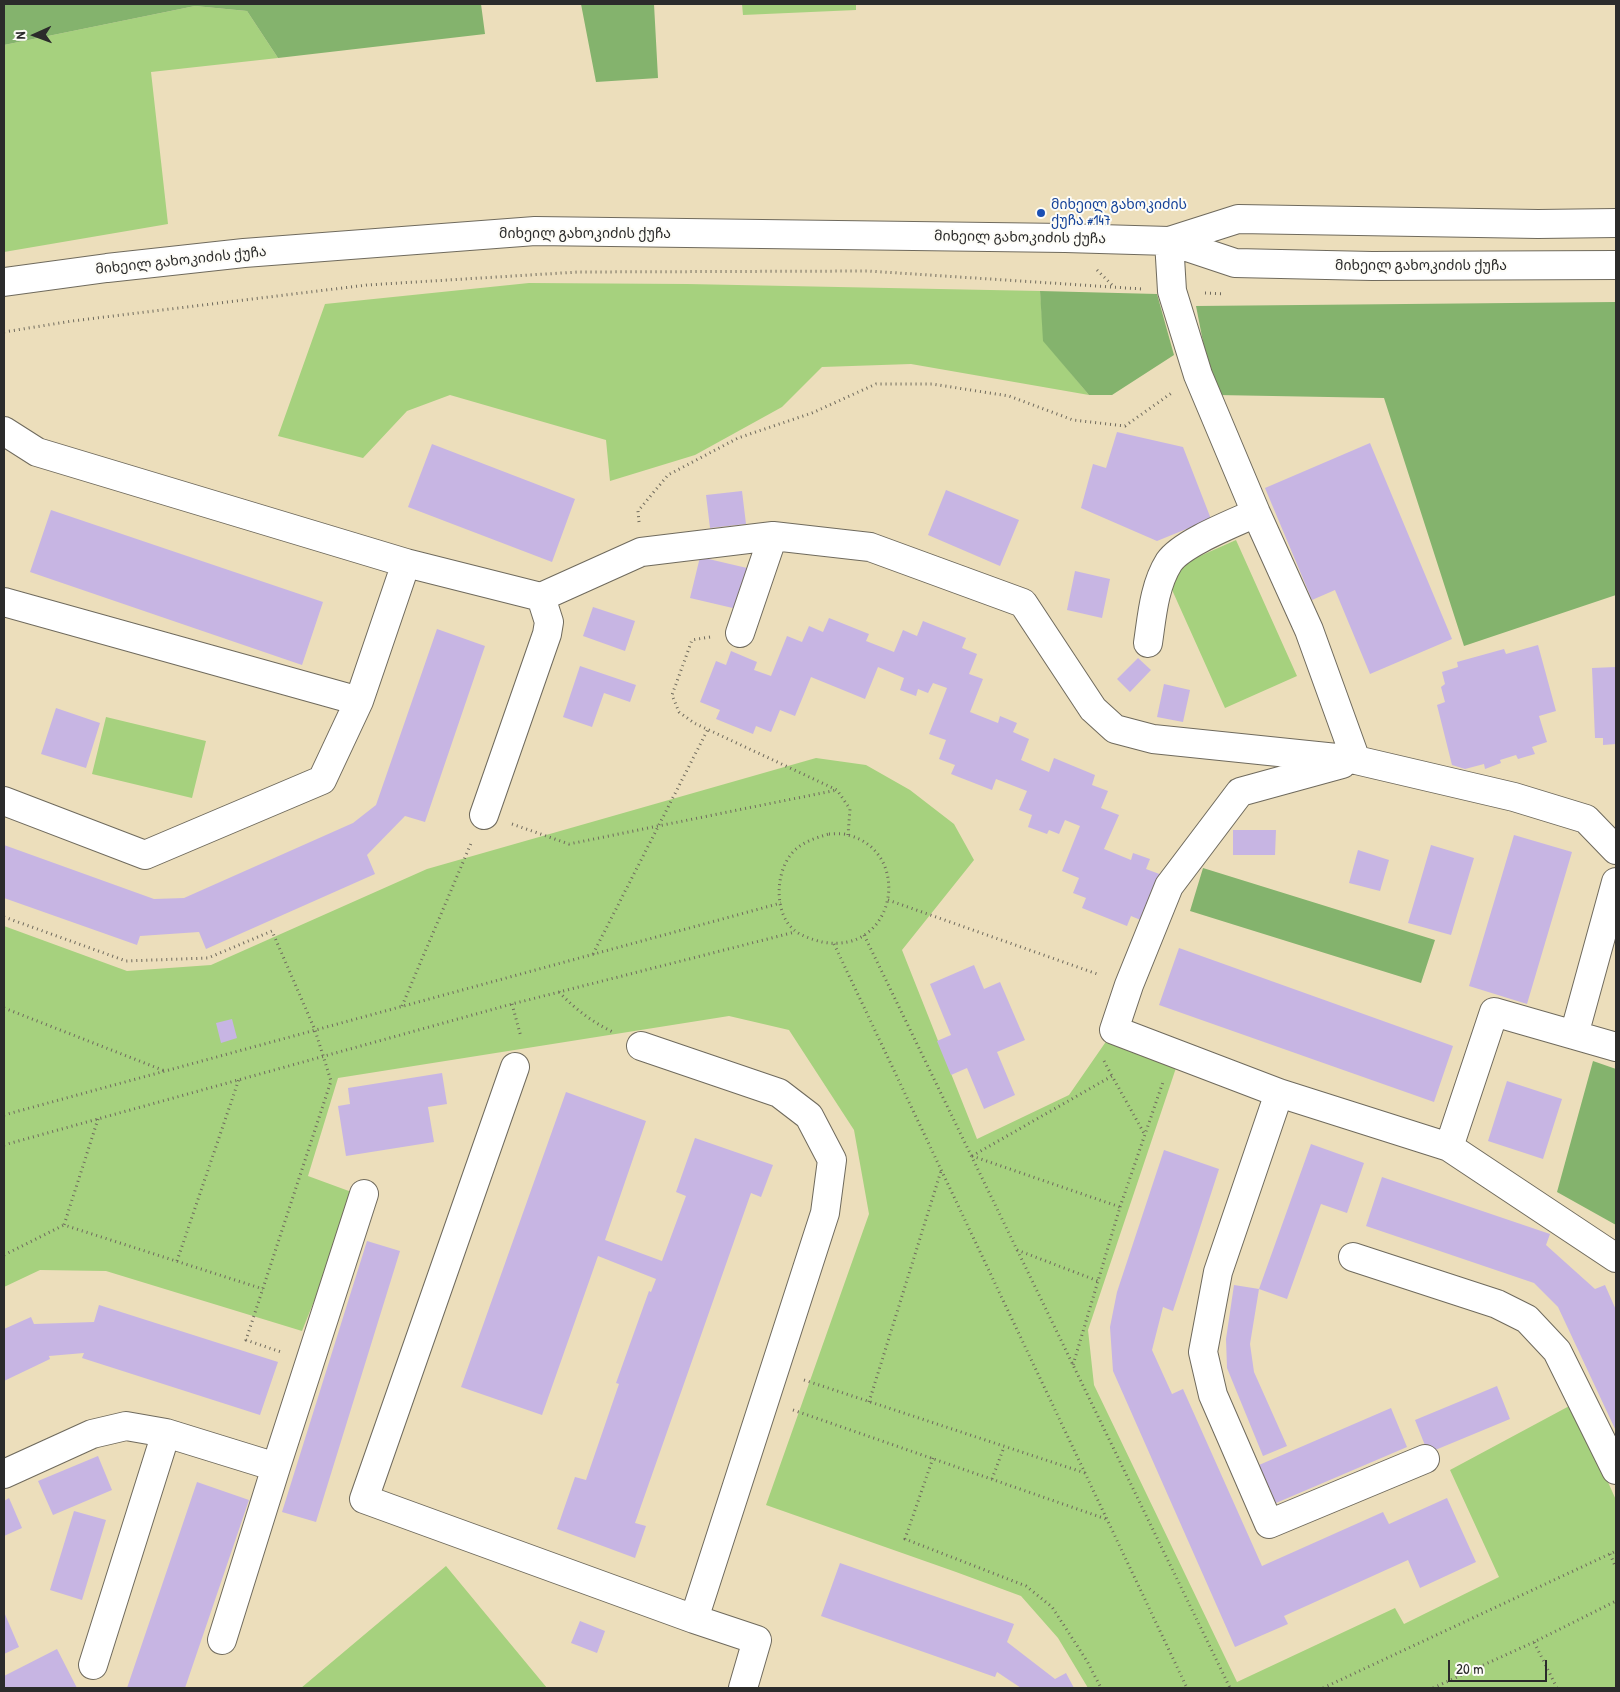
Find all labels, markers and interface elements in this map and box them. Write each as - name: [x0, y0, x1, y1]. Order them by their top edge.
- north arrow: [10, 10, 60, 60]
- text: N: [10, 31, 29, 40]
- place label: მიხეილ გახოკიძის ქუჩა #147: [1051, 197, 1187, 230]
- marker: მიხეილ გახოკიძის ქუჩა #147: [1035, 207, 1047, 219]
- street label: მიხეილ გახოკიძის ქუჩა: [499, 226, 671, 242]
- street label: მიხეილ გახოკიძის ქუჩა: [934, 228, 1106, 248]
- street label: მიხეილ გახოკიძის ქუჩა: [95, 244, 267, 278]
- street label: მიხეილ გახოკიძის ქუჩა: [1335, 258, 1507, 274]
- scale bar: [1450, 1650, 1549, 1682]
- text: 20 m: [1456, 1658, 1483, 1679]

